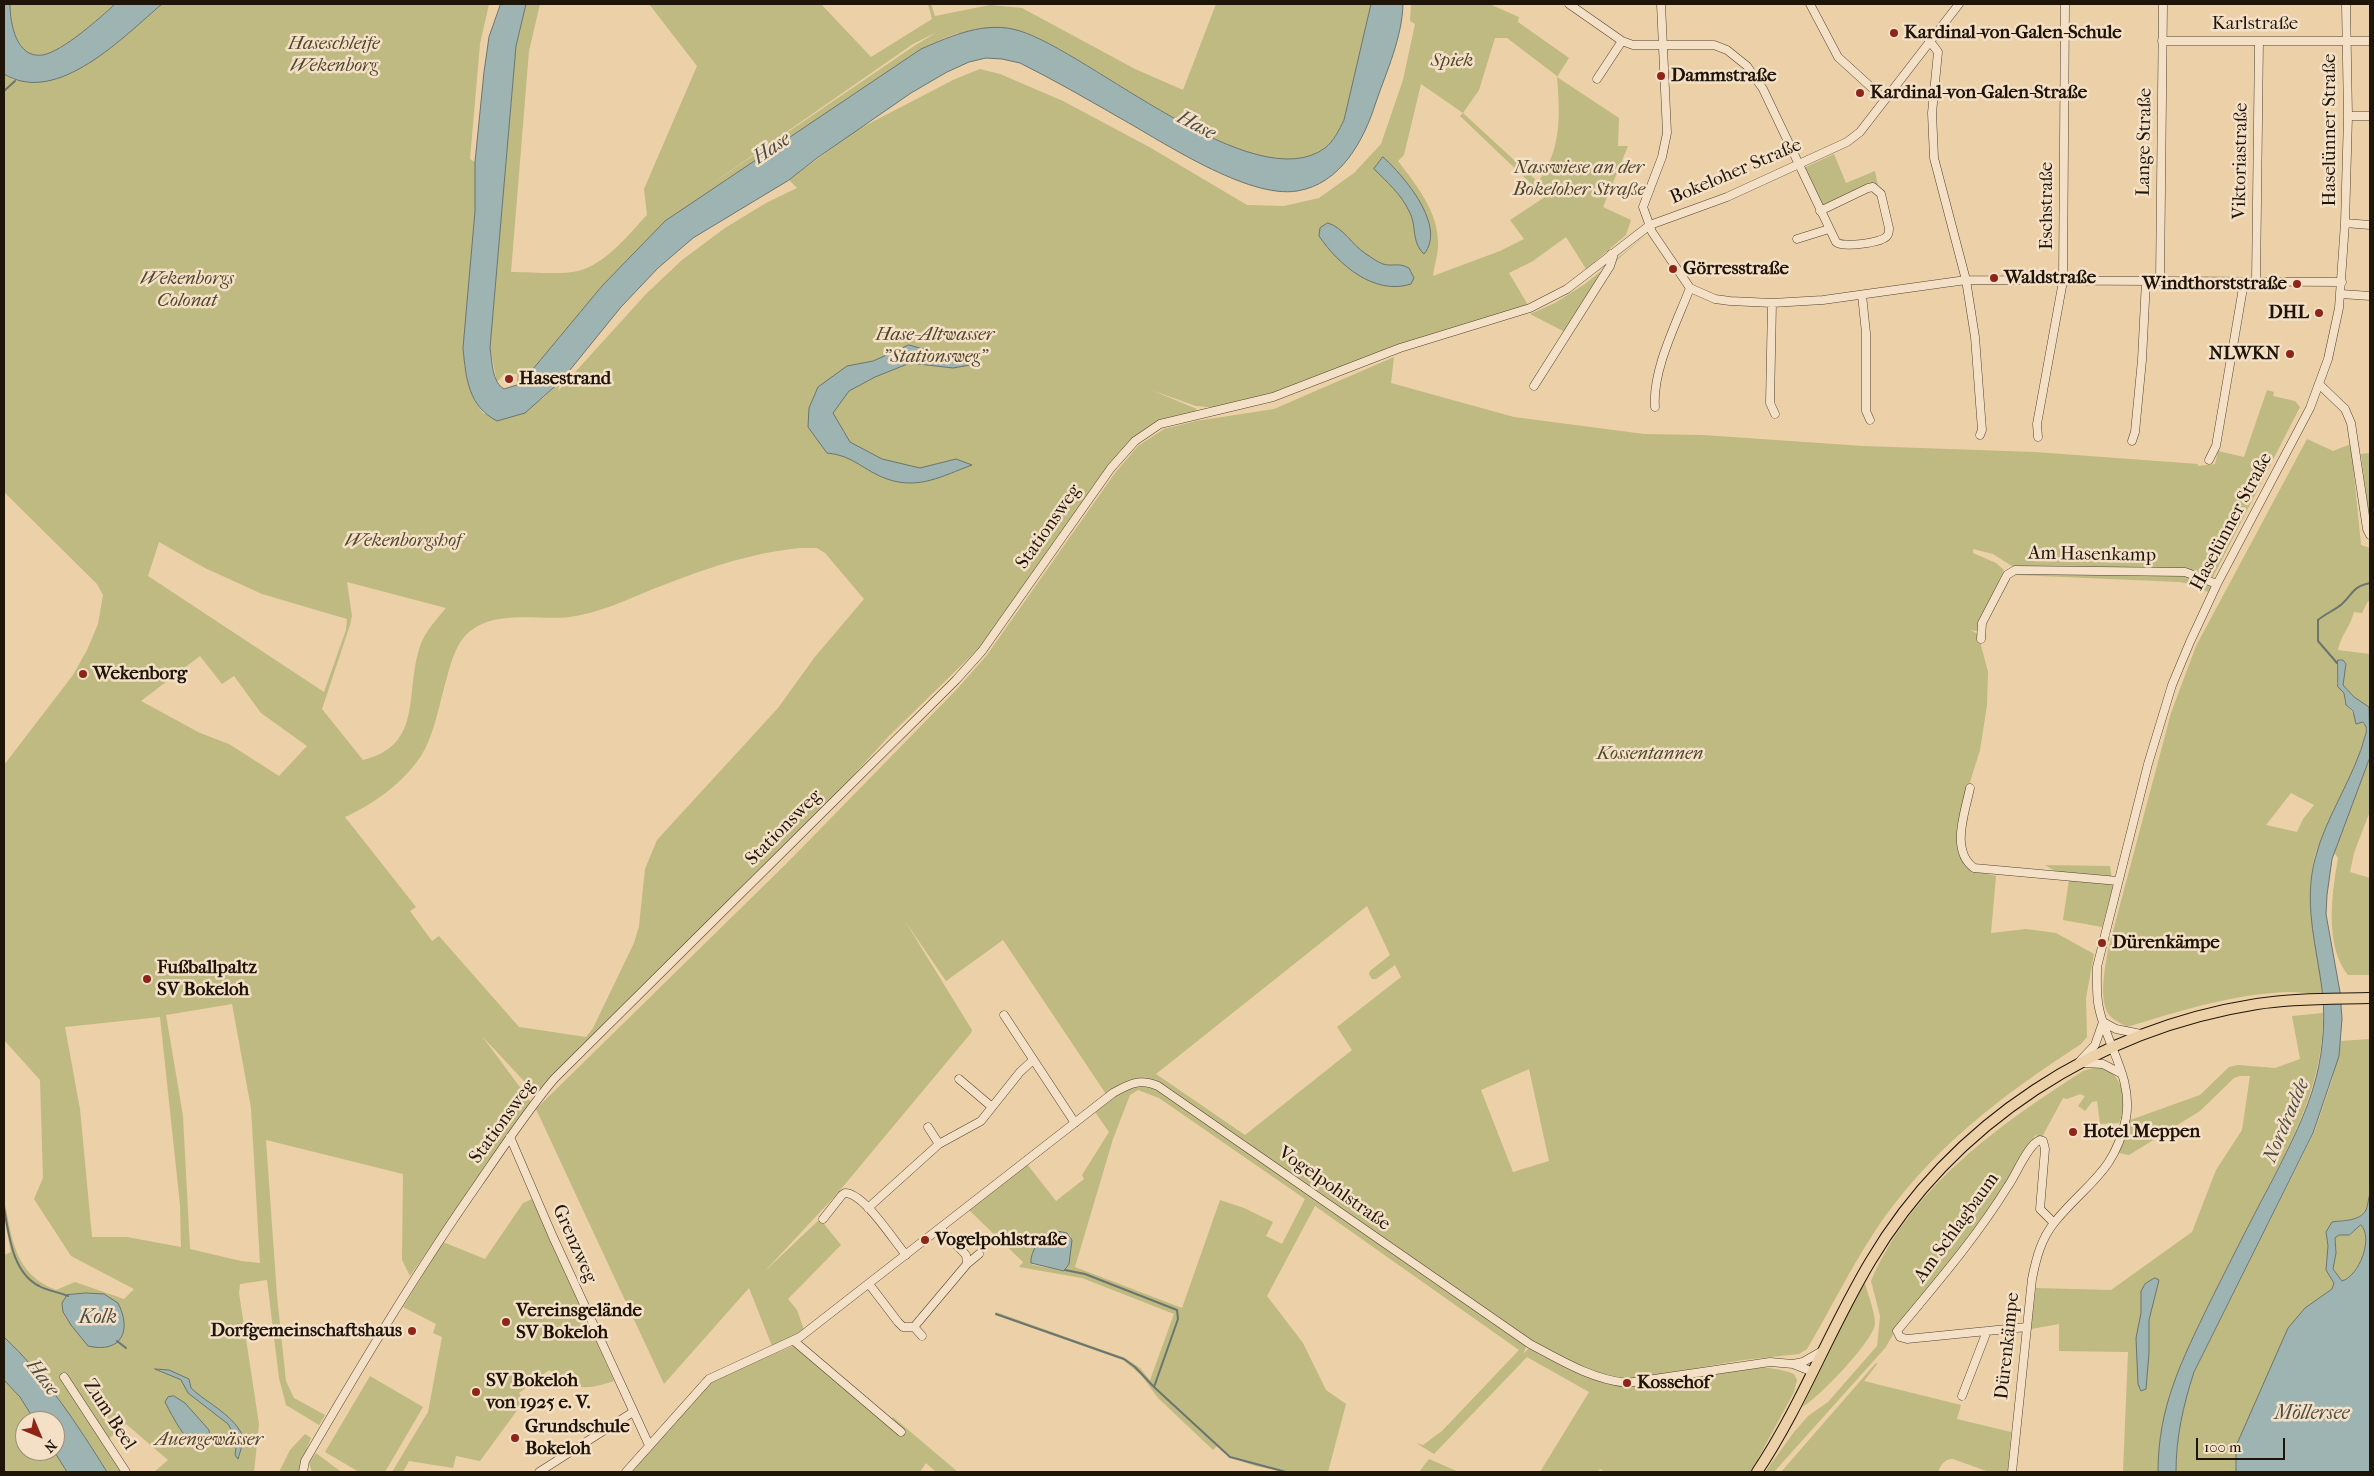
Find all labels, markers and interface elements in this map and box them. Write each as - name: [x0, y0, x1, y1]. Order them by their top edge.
- street label: Karlstraße: [2212, 13, 2298, 35]
- place label: Kardinal-von-Galen-Schule: [1904, 22, 2122, 44]
- marker: Kardinal-von-Galen-Schule: [1888, 27, 1900, 39]
- park label: Haseschleife Wekenborg: [288, 33, 380, 77]
- park label: Spiek: [1431, 50, 1473, 72]
- street label: Haselünner Straße: [2319, 54, 2341, 206]
- place label: Dammstraße: [1671, 65, 1776, 87]
- marker: Dammstraße: [1655, 70, 1667, 82]
- place label: Kardinal-von-Galen-Straße: [1870, 82, 2087, 104]
- marker: Kardinal-von-Galen-Straße: [1854, 87, 1866, 99]
- street label: Lange Straße: [2133, 88, 2157, 196]
- street label: Viktoriastraße: [2229, 102, 2253, 220]
- water label: Hase: [1173, 106, 1219, 146]
- water label: Hase: [749, 128, 795, 170]
- street label: Bokeloher Straße: [1667, 134, 1805, 210]
- park label: Nasswiese an der Bokeloher Straße: [1513, 157, 1645, 201]
- street label: Eschstraße: [2036, 162, 2058, 250]
- place label: Görresstraße: [1683, 258, 1789, 280]
- marker: Görresstraße: [1667, 263, 1679, 275]
- place label: Waldstraße: [2004, 267, 2096, 289]
- park label: Wekenborgs Colonat: [140, 268, 234, 312]
- marker: Waldstraße: [1988, 272, 2000, 284]
- place label: Windthorststraße: [2142, 273, 2287, 295]
- marker: Windthorststraße: [2291, 278, 2303, 290]
- place label: DHL: [2268, 302, 2309, 324]
- marker: DHL: [2313, 307, 2325, 319]
- park label: Hase-Altwasser "Stationsweg": [876, 324, 994, 368]
- place label: NLWKN: [2209, 343, 2280, 365]
- marker: NLWKN: [2284, 348, 2296, 360]
- place label: Hasestrand: [519, 368, 611, 390]
- marker: Hasestrand: [503, 373, 515, 385]
- street label: Haselünner Straße: [2186, 449, 2278, 595]
- street label: Stationsweg: [1011, 480, 1087, 574]
- park label: Wekenborgshof: [345, 530, 461, 552]
- street label: Am Hasenkamp: [2028, 542, 2156, 568]
- place label: Wekenborg: [93, 663, 187, 685]
- marker: Wekenborg: [77, 668, 89, 680]
- park label: Kossentannen: [1597, 743, 1703, 765]
- street label: Stationsweg: [741, 785, 827, 871]
- place label: Dürenkämpe: [2112, 932, 2220, 954]
- marker: Dürenkämpe: [2096, 937, 2108, 949]
- place label: Fußballpaltz SV Bokeloh: [157, 957, 257, 1001]
- marker: Fußballpaltz SV Bokeloh: [141, 973, 153, 985]
- street label: Stationsweg: [465, 1075, 541, 1169]
- water label: Nordradde: [2259, 1075, 2315, 1167]
- place label: Hotel Meppen: [2083, 1121, 2200, 1143]
- marker: Hotel Meppen: [2067, 1126, 2079, 1138]
- street label: Vogelpohlstraße: [1273, 1142, 1395, 1236]
- street label: Am Schlagbaum: [1909, 1169, 2005, 1287]
- street label: Grenzweg: [547, 1201, 601, 1287]
- place label: Vogelpohlstraße: [935, 1229, 1067, 1251]
- marker: Vogelpohlstraße: [919, 1234, 931, 1246]
- street label: Dürenkämpe: [1991, 1291, 2025, 1401]
- place label: Vereinsgelände SV Bokeloh: [516, 1300, 642, 1344]
- water label: Kolk: [79, 1306, 117, 1330]
- marker: Vereinsgelände SV Bokeloh: [500, 1316, 512, 1328]
- place label: Dorfgemeinschaftshaus: [211, 1320, 402, 1342]
- marker: Dorfgemeinschaftshaus: [406, 1325, 418, 1337]
- water label: Hase: [20, 1355, 64, 1401]
- place label: SV Bokeloh von 1925 e. V.: [486, 1370, 590, 1414]
- place label: Kossehof: [1637, 1372, 1710, 1394]
- street label: Zum Beel: [78, 1375, 140, 1455]
- marker: Kossehof: [1621, 1377, 1633, 1389]
- marker: SV Bokeloh von 1925 e. V.: [470, 1386, 482, 1398]
- water label: Möllersee: [2274, 1402, 2350, 1426]
- north arrow: [15, 1411, 65, 1461]
- place label: Grundschule Bokeloh: [525, 1416, 630, 1460]
- scale bar: [2199, 1428, 2288, 1460]
- park label: Auengewässer: [155, 1429, 263, 1451]
- marker: Grundschule Bokeloh: [509, 1432, 521, 1444]
- text: N: [40, 1436, 60, 1456]
- text: 100 m: [2204, 1438, 2242, 1456]

